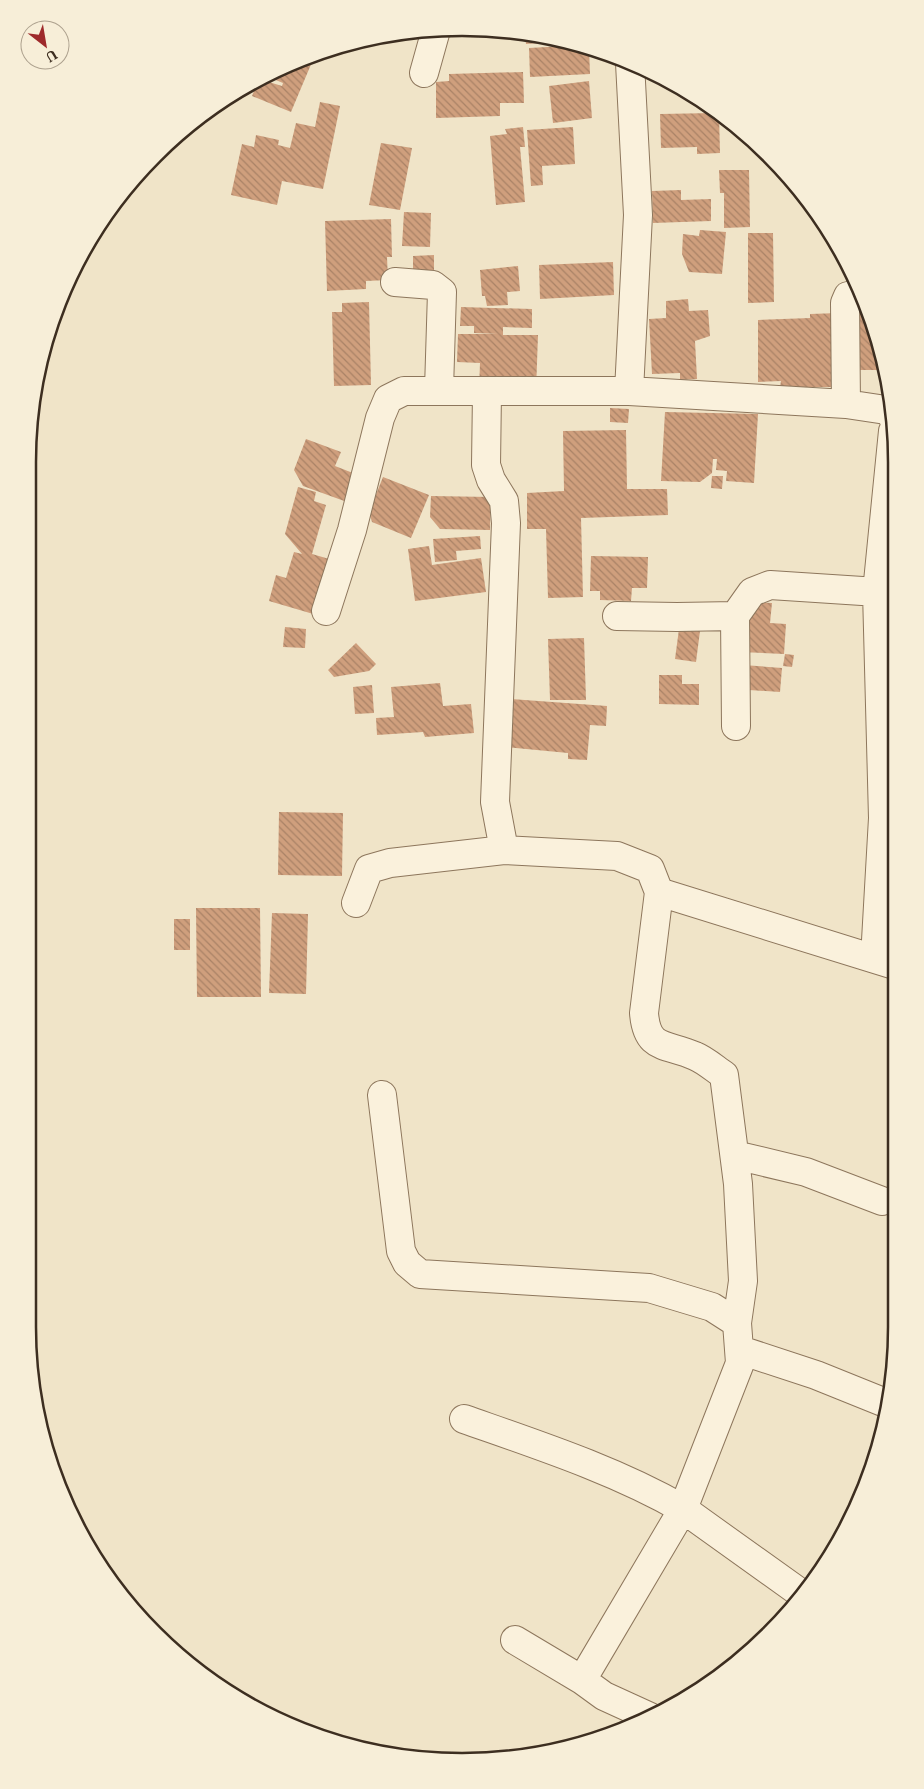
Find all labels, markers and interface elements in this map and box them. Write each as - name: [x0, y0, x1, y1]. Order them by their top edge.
- north arrow: [20, 20, 70, 70]
- text: U: [42, 46, 61, 67]

